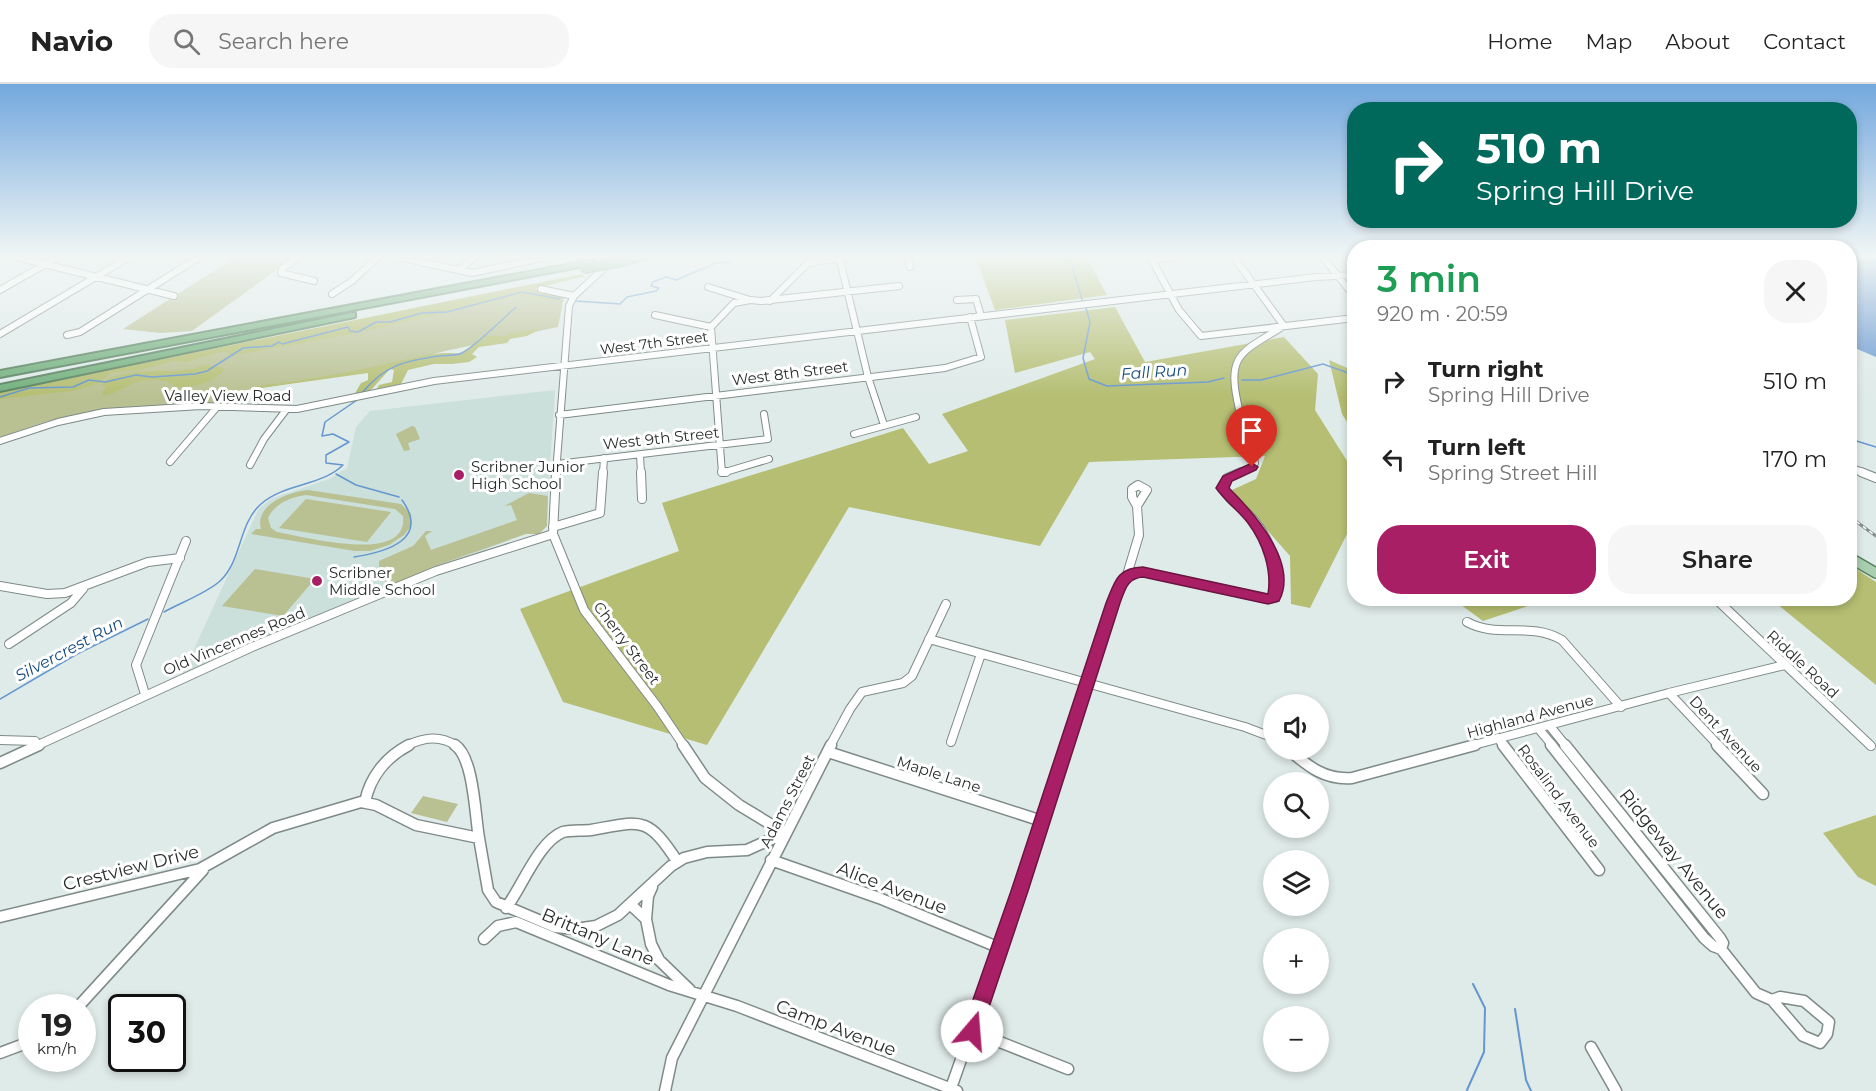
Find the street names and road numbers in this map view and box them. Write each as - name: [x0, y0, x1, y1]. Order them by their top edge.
- street label: West 7th Street: [599, 327, 709, 359]
- street label: West 8th Street: [731, 356, 849, 390]
- street label: Valley View Road: [164, 386, 292, 405]
- street label: West 9th Street: [602, 422, 720, 454]
- street label: Cherry Street: [590, 598, 664, 688]
- street label: Old Vincennes Road: [160, 603, 308, 679]
- street label: Riddle Road: [1763, 626, 1843, 702]
- street label: Highland Avenue: [1465, 690, 1595, 742]
- street label: Dent Avenue: [1686, 692, 1766, 776]
- street label: Rosalind Avenue: [1514, 740, 1604, 852]
- street label: Adams Street: [755, 751, 819, 851]
- street label: Maple Lane: [895, 751, 983, 797]
- street label: Ridgeway Avenue: [1615, 784, 1733, 924]
- street label: Crestview Drive: [61, 840, 201, 896]
- street label: Alice Avenue: [834, 857, 950, 919]
- street label: Brittany Lane: [538, 903, 658, 971]
- street label: Camp Avenue: [773, 995, 899, 1061]

